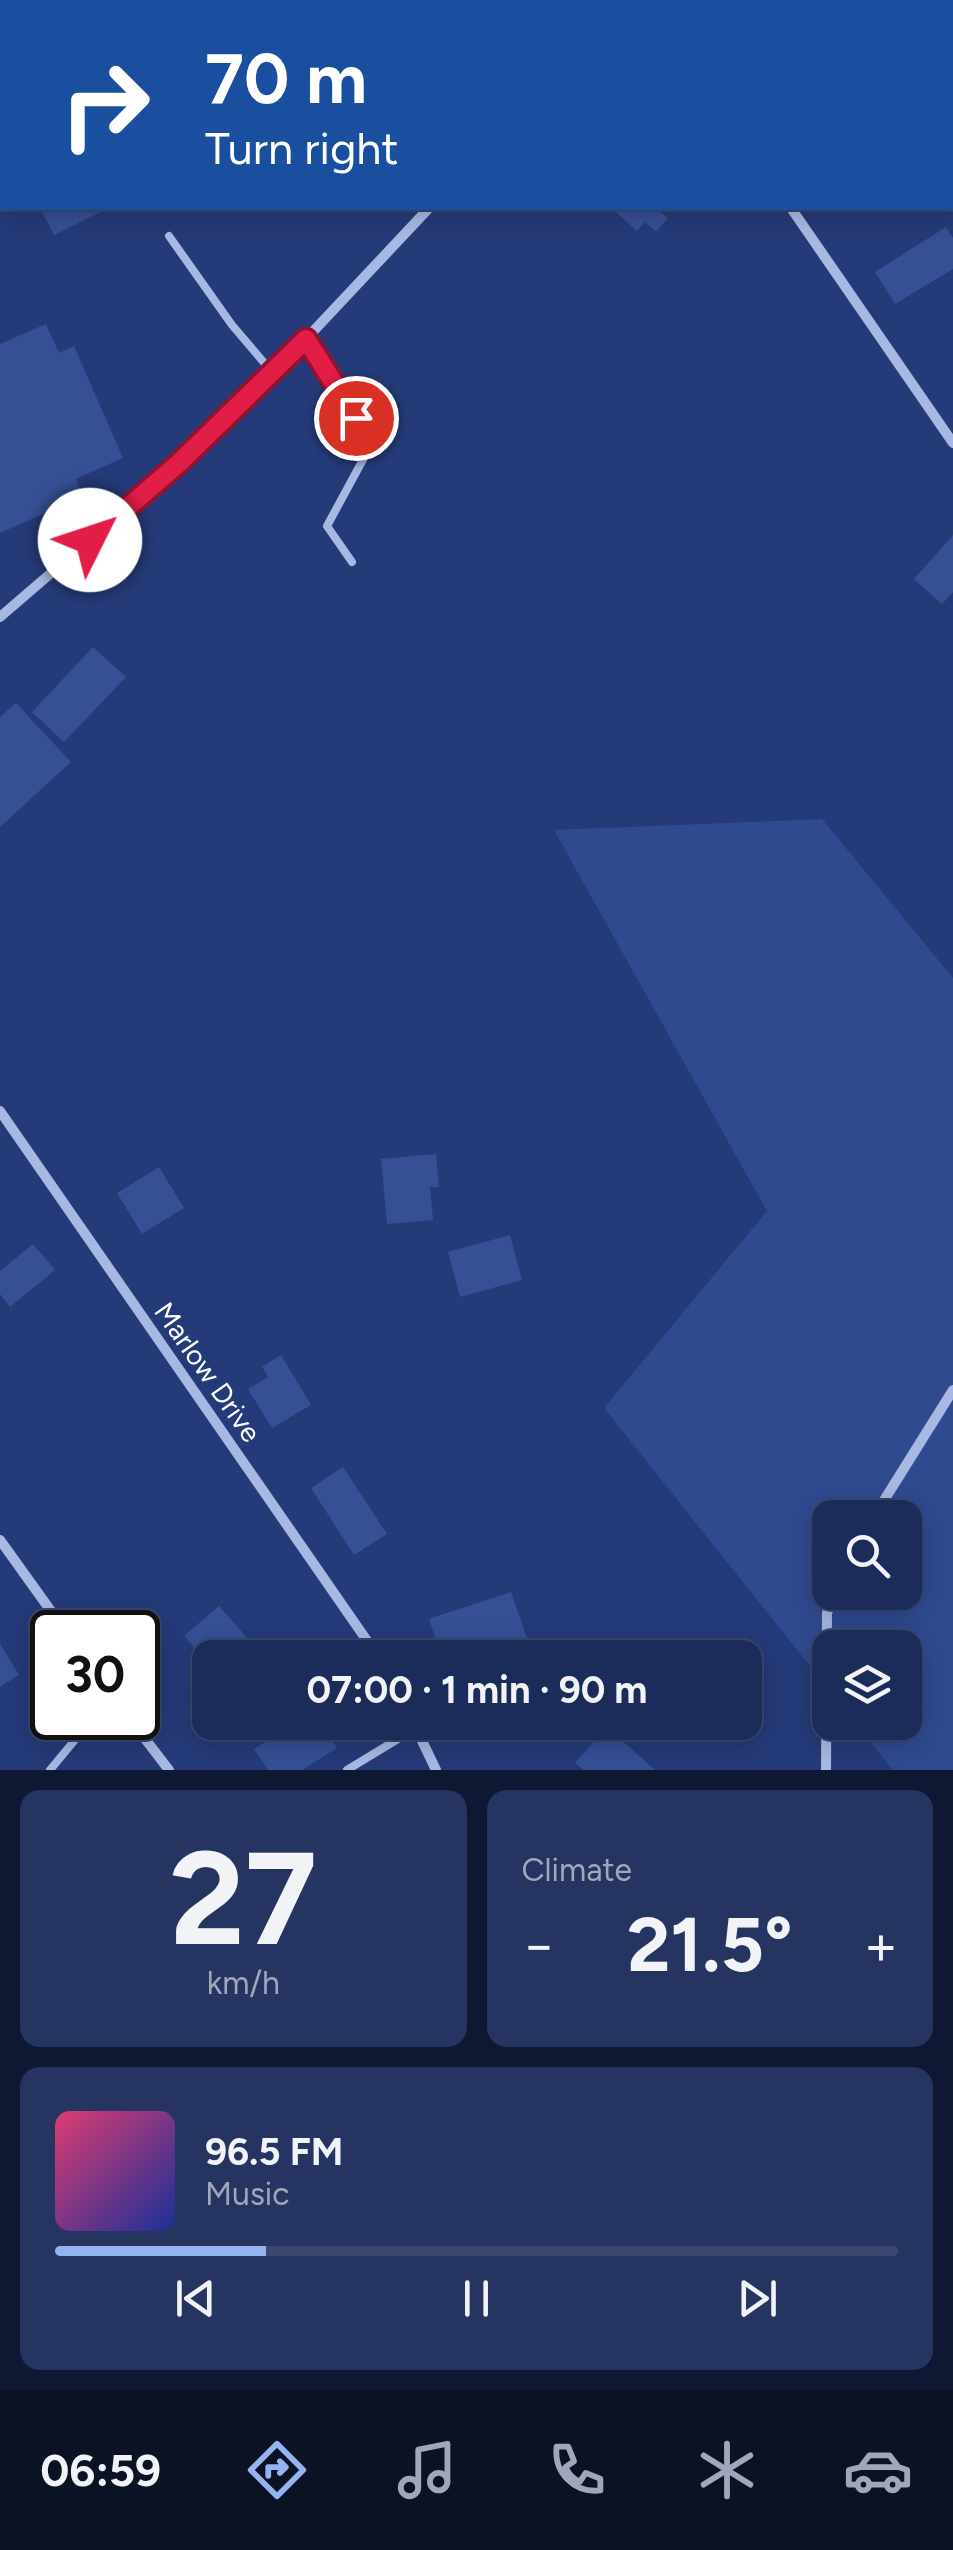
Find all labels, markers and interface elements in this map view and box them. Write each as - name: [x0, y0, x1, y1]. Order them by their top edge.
- text: 70 m: [205, 36, 367, 121]
- icon: right: [40, 40, 170, 170]
- text: Turn right: [205, 121, 398, 175]
- pin: [314, 376, 399, 461]
- icon: arrive: [329, 391, 384, 446]
- position arrow: [38, 488, 142, 592]
- street label: Marlow Drive: [147, 1295, 269, 1449]
- map controls: [812, 1500, 922, 1740]
- button: search: [812, 1500, 922, 1610]
- speed limit sign: 30: [30, 1610, 160, 1740]
- button: layers: [812, 1630, 922, 1740]
- text: 07:00 · 1 min · 90 m: [307, 1667, 647, 1713]
- text: 27: [169, 1821, 317, 1977]
- text: Climate: [522, 1851, 632, 1889]
- text: 21.5°: [627, 1900, 793, 1990]
- text: −: [522, 1912, 556, 1978]
- text: +: [864, 1912, 898, 1978]
- text: km/h: [207, 1964, 280, 2002]
- text: 96.5 FM: [205, 2129, 343, 2175]
- text: Music: [205, 2175, 290, 2213]
- icon: previous: [168, 2271, 223, 2326]
- icon: pause: [449, 2271, 504, 2326]
- icon: next: [730, 2271, 785, 2326]
- icon: directions: [242, 2435, 312, 2505]
- icon: music: [392, 2435, 462, 2505]
- icon: phone: [542, 2435, 612, 2505]
- icon: climate: [692, 2435, 762, 2505]
- icon: car: [843, 2435, 913, 2505]
- text: 06:59: [40, 2443, 161, 2497]

